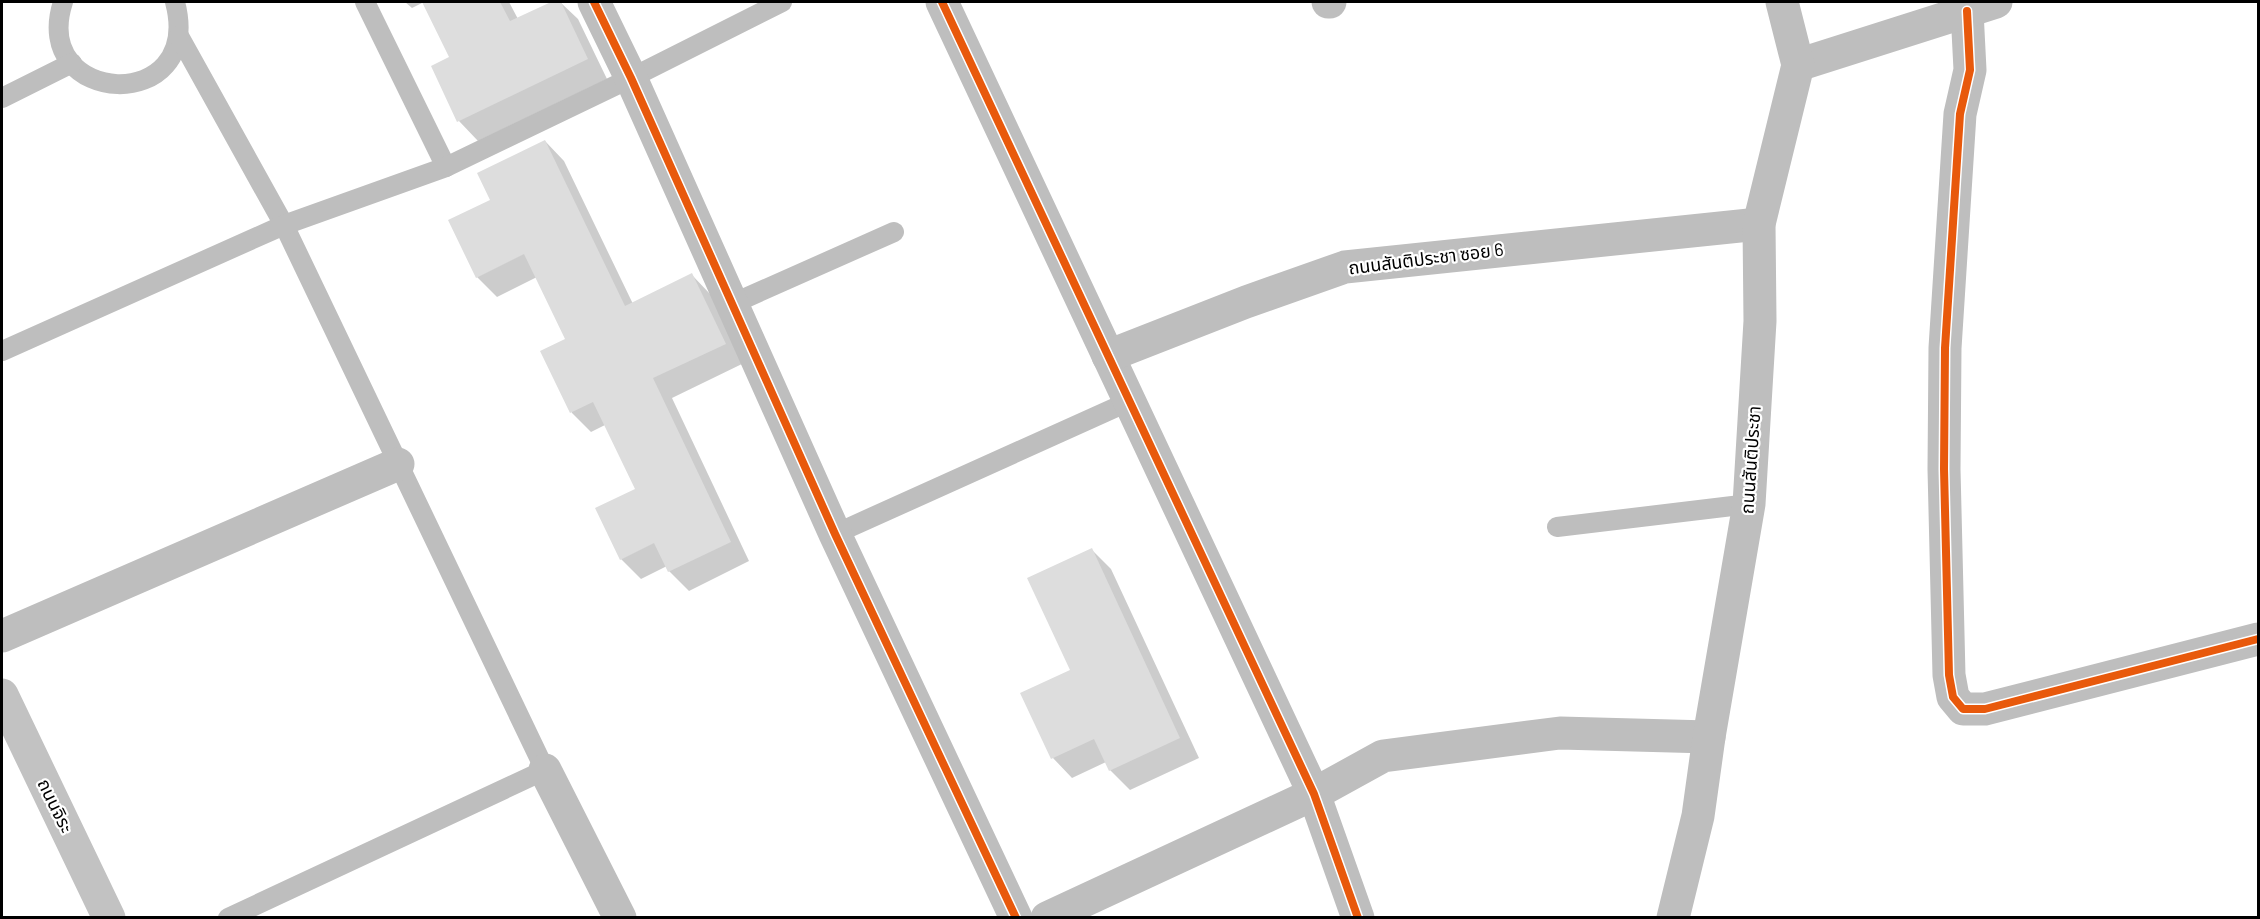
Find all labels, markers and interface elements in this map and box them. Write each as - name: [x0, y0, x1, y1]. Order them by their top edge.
- street label: ถนนสันติประชา ซอย 6: [1347, 238, 1505, 278]
- street label: ถนนสันติประชา: [1735, 405, 1765, 515]
- street label: ถนนจิระ: [33, 775, 78, 836]

